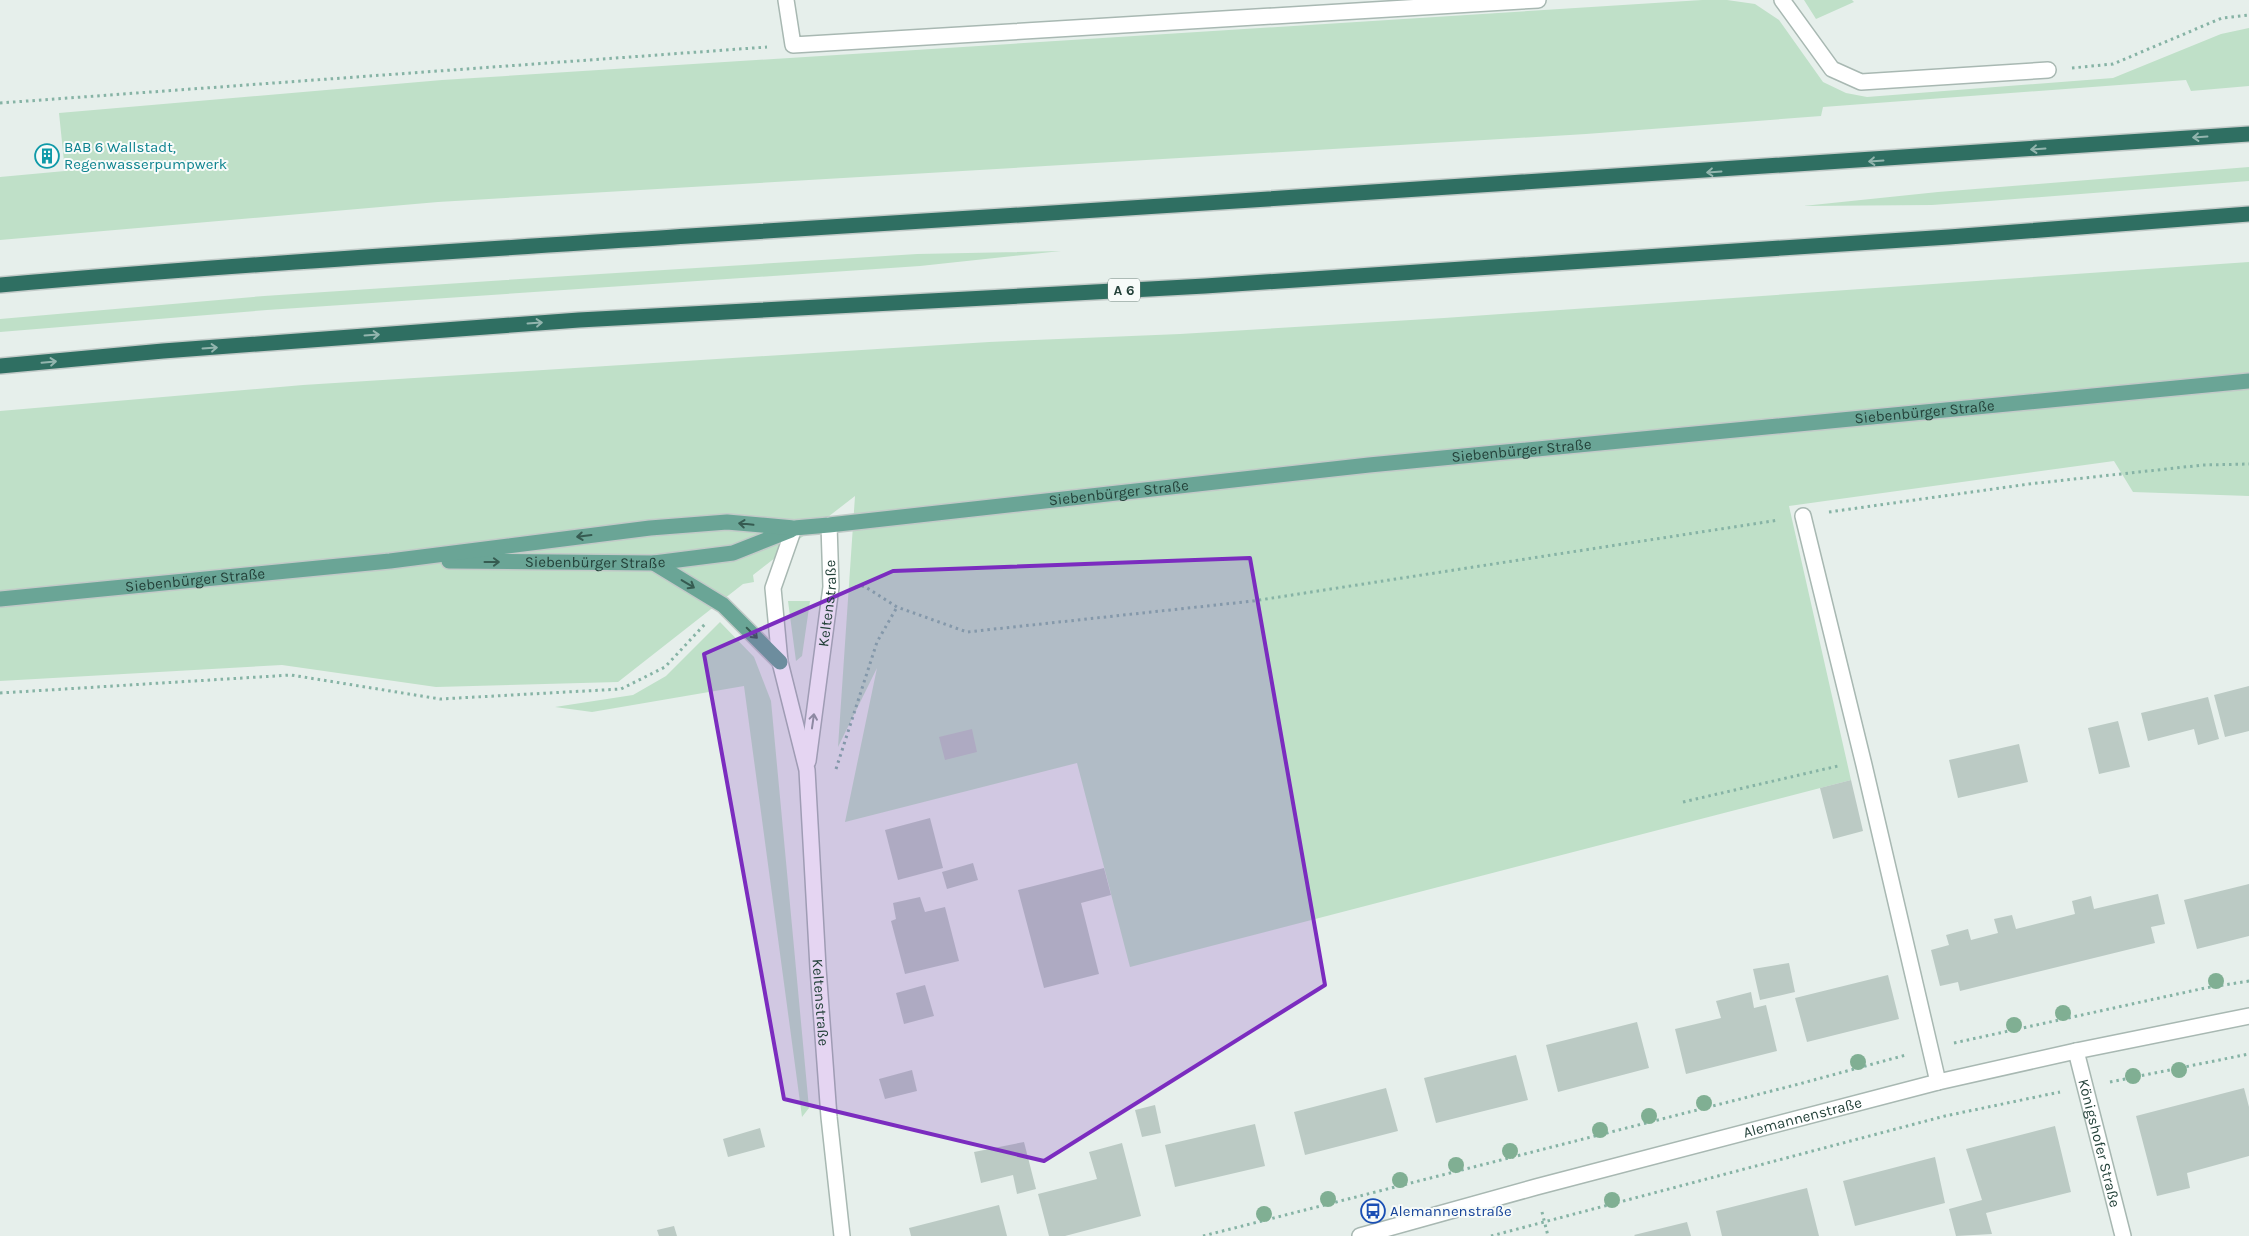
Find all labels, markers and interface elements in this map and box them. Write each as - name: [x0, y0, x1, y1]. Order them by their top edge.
- one-way arrow: [2193, 133, 2209, 142]
- place label: BAB 6 Wallstadt, Regenwasserpumpwerk: [64, 138, 227, 173]
- building icon: BAB 6 Wallstadt, Regenwasserpumpwerk: [34, 143, 60, 169]
- one-way arrow: [2031, 145, 2047, 154]
- one-way arrow: [1869, 157, 1885, 166]
- one-way arrow: [1706, 167, 1722, 176]
- road number: A 6: [1108, 278, 1140, 302]
- one-way arrow: [526, 319, 542, 328]
- one-way arrow: [364, 331, 380, 340]
- one-way arrow: [202, 343, 218, 352]
- one-way arrow: [40, 357, 56, 366]
- street label: Siebenbürger Straße: [1854, 396, 1995, 428]
- street label: Siebenbürger Straße: [1451, 435, 1592, 466]
- street label: Siebenbürger Straße: [1048, 476, 1190, 510]
- one-way arrow: [738, 519, 754, 529]
- one-way arrow: [576, 531, 592, 541]
- street label: Siebenbürger Straße: [525, 553, 666, 572]
- one-way arrow: [483, 557, 499, 566]
- street label: Keltenstraße: [814, 559, 840, 648]
- street label: Siebenbürger Straße: [124, 564, 266, 596]
- one-way arrow: [681, 579, 695, 589]
- one-way arrow: [745, 627, 757, 639]
- one-way arrow: [808, 714, 818, 730]
- street label: Keltenstraße: [808, 958, 833, 1047]
- street label: Königshofer Straße: [2074, 1077, 2124, 1209]
- street label: Alemannenstraße: [1741, 1093, 1864, 1142]
- bus stop icon: Alemannenstraße: [1360, 1198, 1386, 1224]
- place label: Alemannenstraße: [1390, 1202, 1512, 1220]

